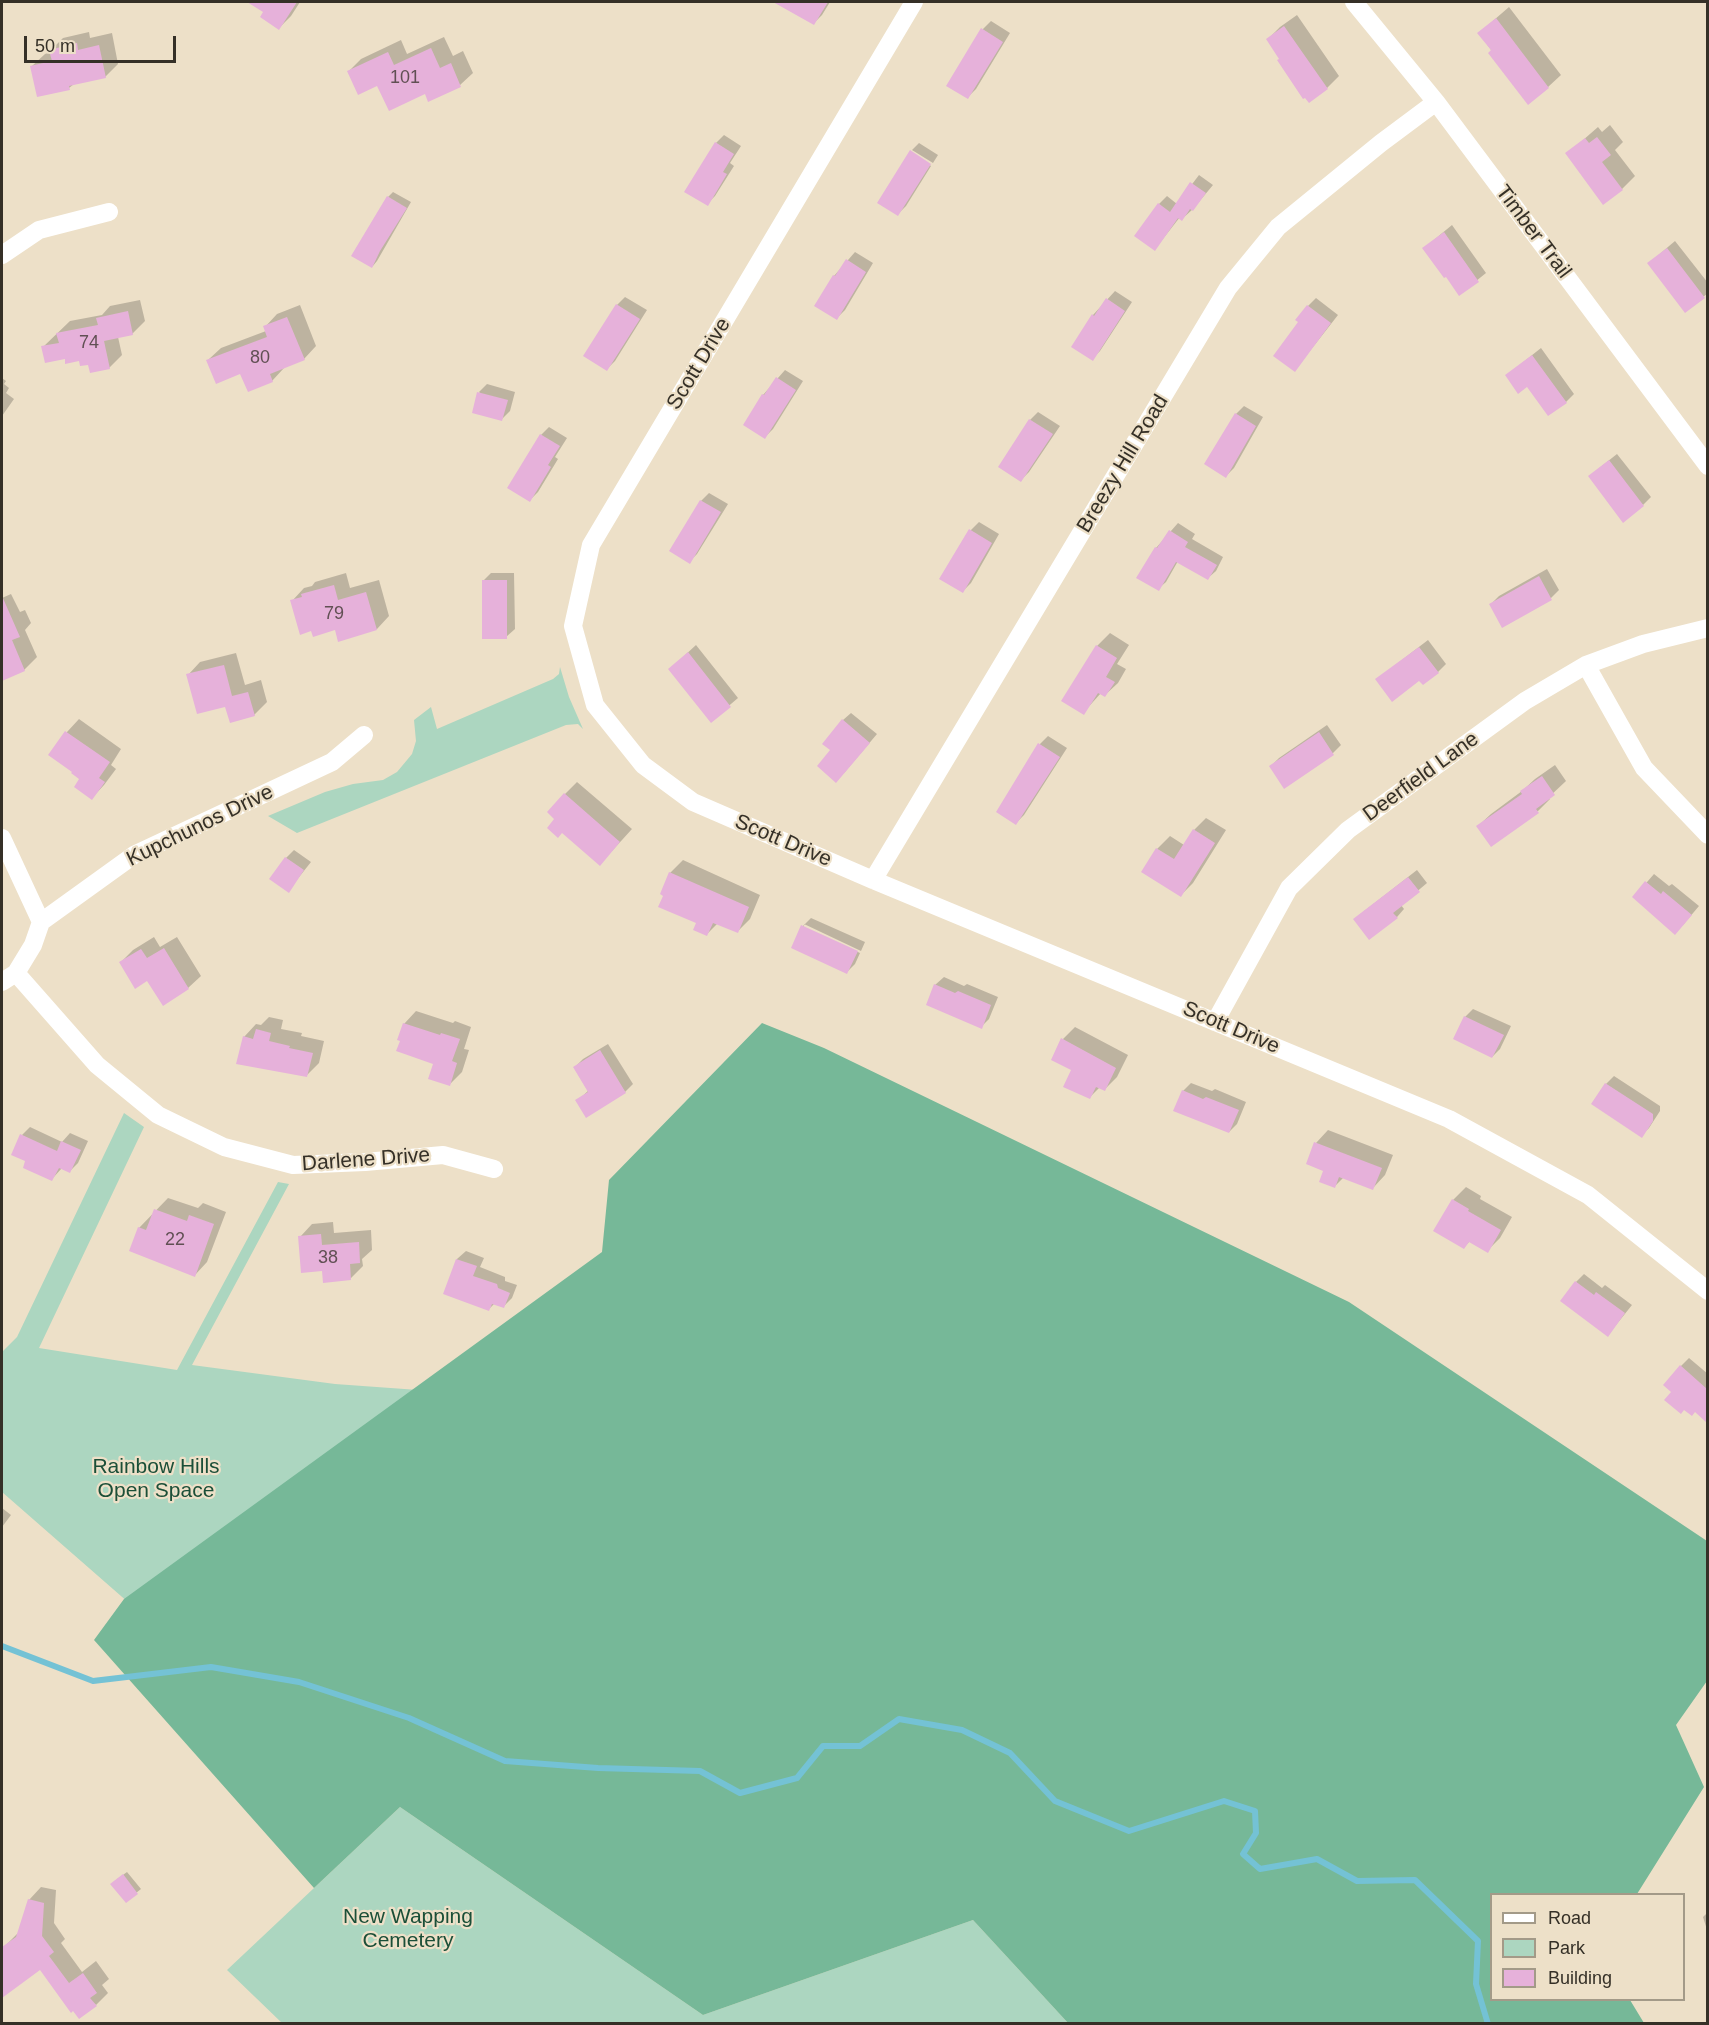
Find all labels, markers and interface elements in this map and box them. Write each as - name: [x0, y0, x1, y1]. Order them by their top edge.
- scale bar: [27, 24, 178, 62]
- text: 50 m: [35, 36, 75, 56]
- house number: 101: [390, 67, 420, 89]
- street label: Timber Trail: [1490, 180, 1576, 284]
- street label: Scott Drive: [662, 313, 736, 415]
- house number: 74: [79, 332, 99, 354]
- house number: 80: [250, 347, 270, 369]
- street label: Breezy Hill Road: [1072, 390, 1174, 538]
- house number: 79: [324, 603, 344, 625]
- street label: Deerfield Lane: [1358, 727, 1484, 827]
- street label: Kupchunos Drive: [123, 780, 277, 872]
- street label: Scott Drive: [731, 809, 835, 873]
- street label: Scott Drive: [1179, 996, 1283, 1060]
- street label: Darlene Drive: [301, 1143, 431, 1177]
- house number: 22: [165, 1229, 185, 1251]
- house number: 38: [318, 1247, 338, 1269]
- park label: Rainbow Hills Open Space: [92, 1454, 220, 1504]
- legend: [1490, 1893, 1685, 2001]
- park label: New Wapping Cemetery: [343, 1904, 473, 1954]
- text: Road: [1548, 1908, 1591, 1928]
- text: Park: [1548, 1938, 1585, 1958]
- text: Building: [1548, 1968, 1612, 1988]

